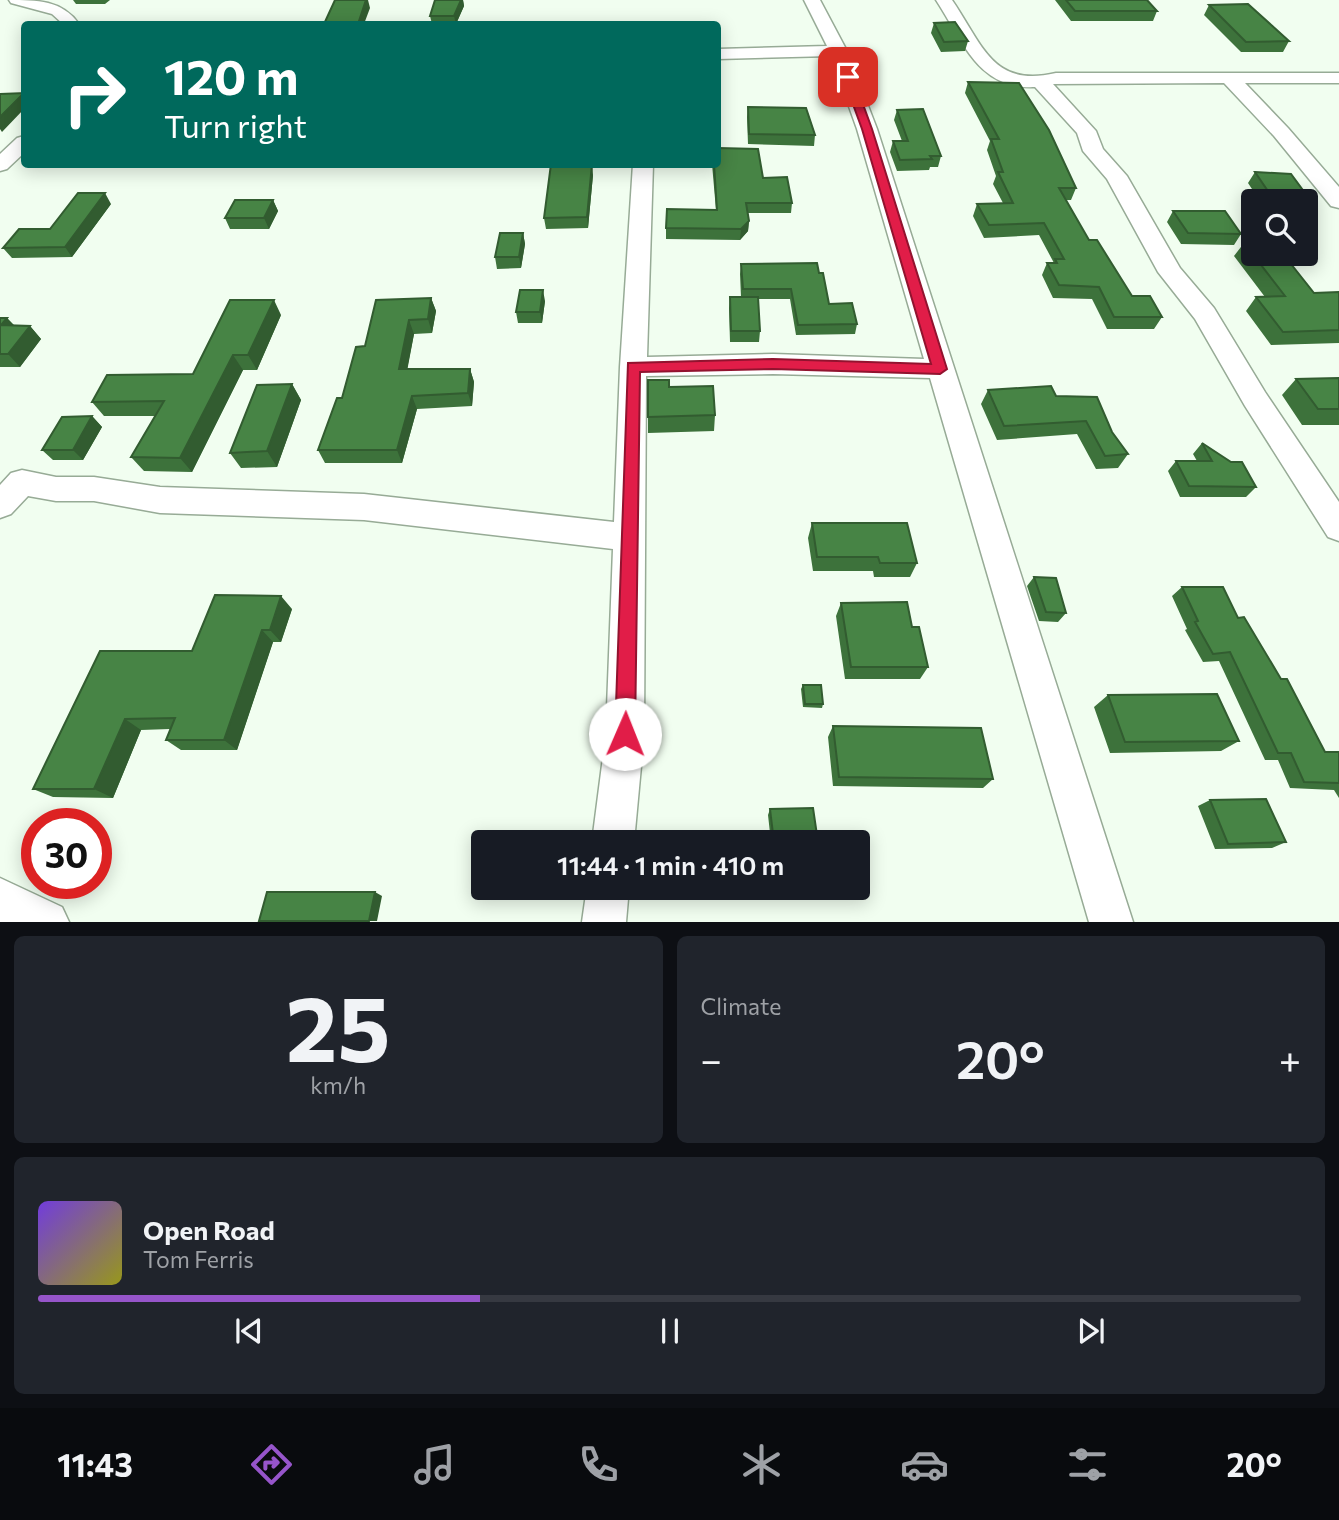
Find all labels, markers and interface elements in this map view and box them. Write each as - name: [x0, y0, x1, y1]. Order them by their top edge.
- text: 120 m: [164, 45, 298, 105]
- pin: [818, 47, 878, 107]
- icon: right: [49, 49, 140, 140]
- icon: arrive: [829, 58, 867, 96]
- text: Turn right: [164, 105, 307, 145]
- map controls: [1241, 189, 1318, 266]
- button: search: [1241, 189, 1318, 266]
- position arrow: [588, 697, 662, 771]
- speed limit sign: 30: [21, 808, 112, 899]
- text: 11:44 · 1 min · 410 m: [557, 849, 784, 880]
- text: 25: [286, 969, 391, 1081]
- text: Climate: [701, 992, 782, 1020]
- text: 20°: [956, 1026, 1045, 1090]
- text: −: [701, 1035, 722, 1082]
- text: +: [1279, 1035, 1301, 1082]
- text: km/h: [310, 1071, 366, 1099]
- text: Open Road: [143, 1214, 275, 1245]
- text: Tom Ferris: [143, 1245, 254, 1273]
- icon: previous: [230, 1312, 268, 1350]
- icon: pause: [651, 1312, 689, 1350]
- icon: next: [1072, 1312, 1110, 1350]
- icon: directions: [247, 1440, 296, 1489]
- icon: music: [410, 1440, 459, 1489]
- icon: phone: [574, 1440, 623, 1489]
- icon: climate: [737, 1440, 786, 1489]
- icon: car: [900, 1440, 949, 1489]
- icon: filters: [1063, 1440, 1112, 1489]
- text: 11:43: [57, 1444, 133, 1484]
- text: 20°: [1227, 1444, 1282, 1484]

